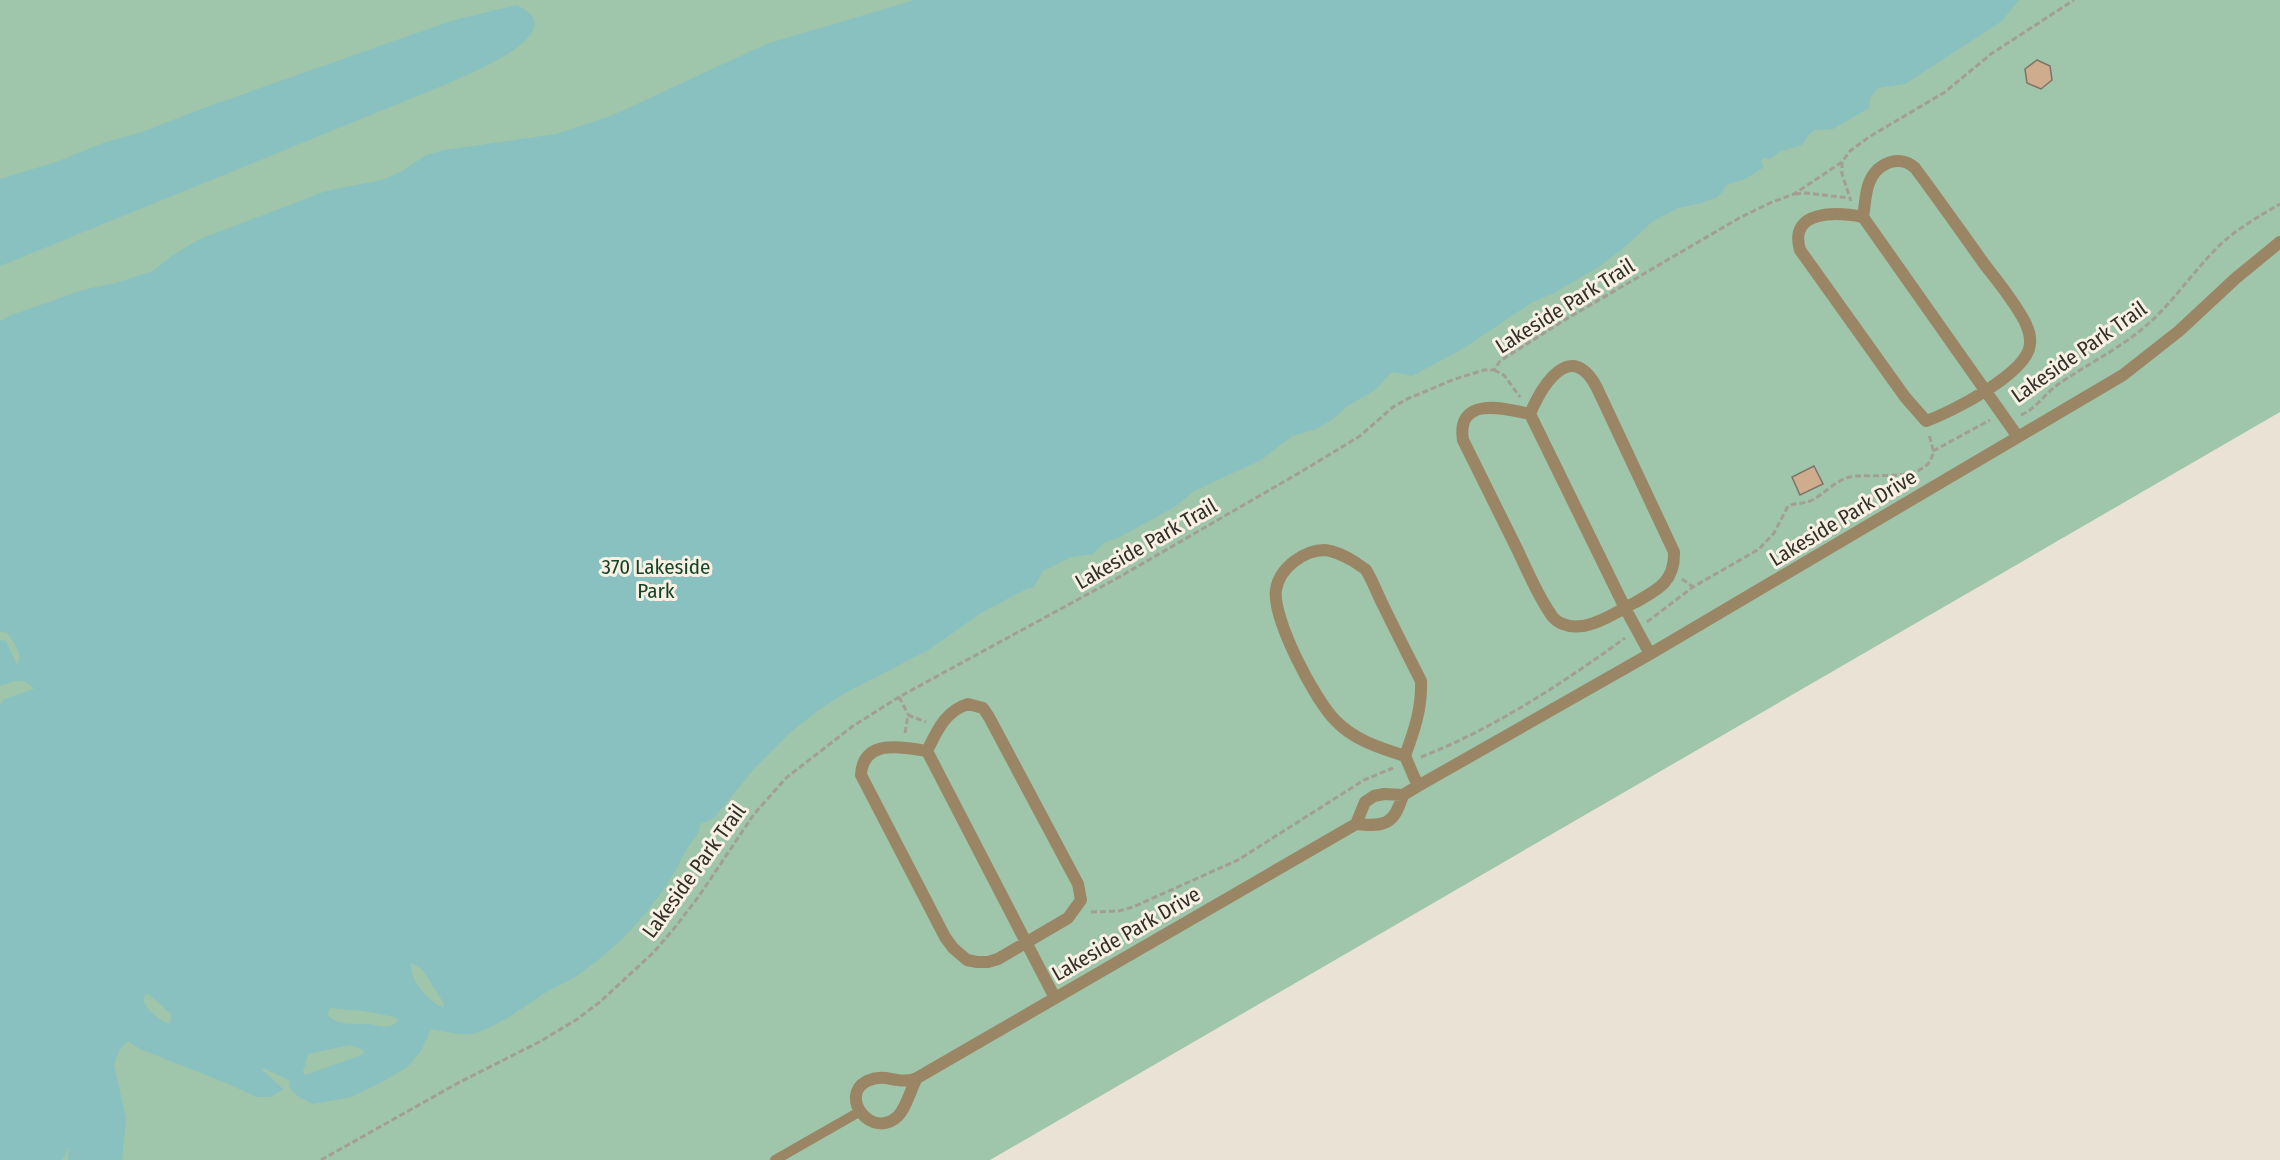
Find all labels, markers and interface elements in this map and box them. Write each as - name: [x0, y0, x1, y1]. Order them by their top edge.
- street label: Lakeside Park Trail: [1491, 253, 1640, 359]
- street label: Lakeside Park Trail: [2006, 295, 2152, 408]
- street label: Lakeside Park Drive: [1765, 464, 1921, 572]
- street label: Lakeside Park Trail: [1070, 493, 1222, 595]
- park label: 370 Lakeside Park: [602, 554, 710, 604]
- street label: Lakeside Park Trail: [637, 799, 752, 943]
- street label: Lakeside Park Drive: [1047, 881, 1205, 987]

